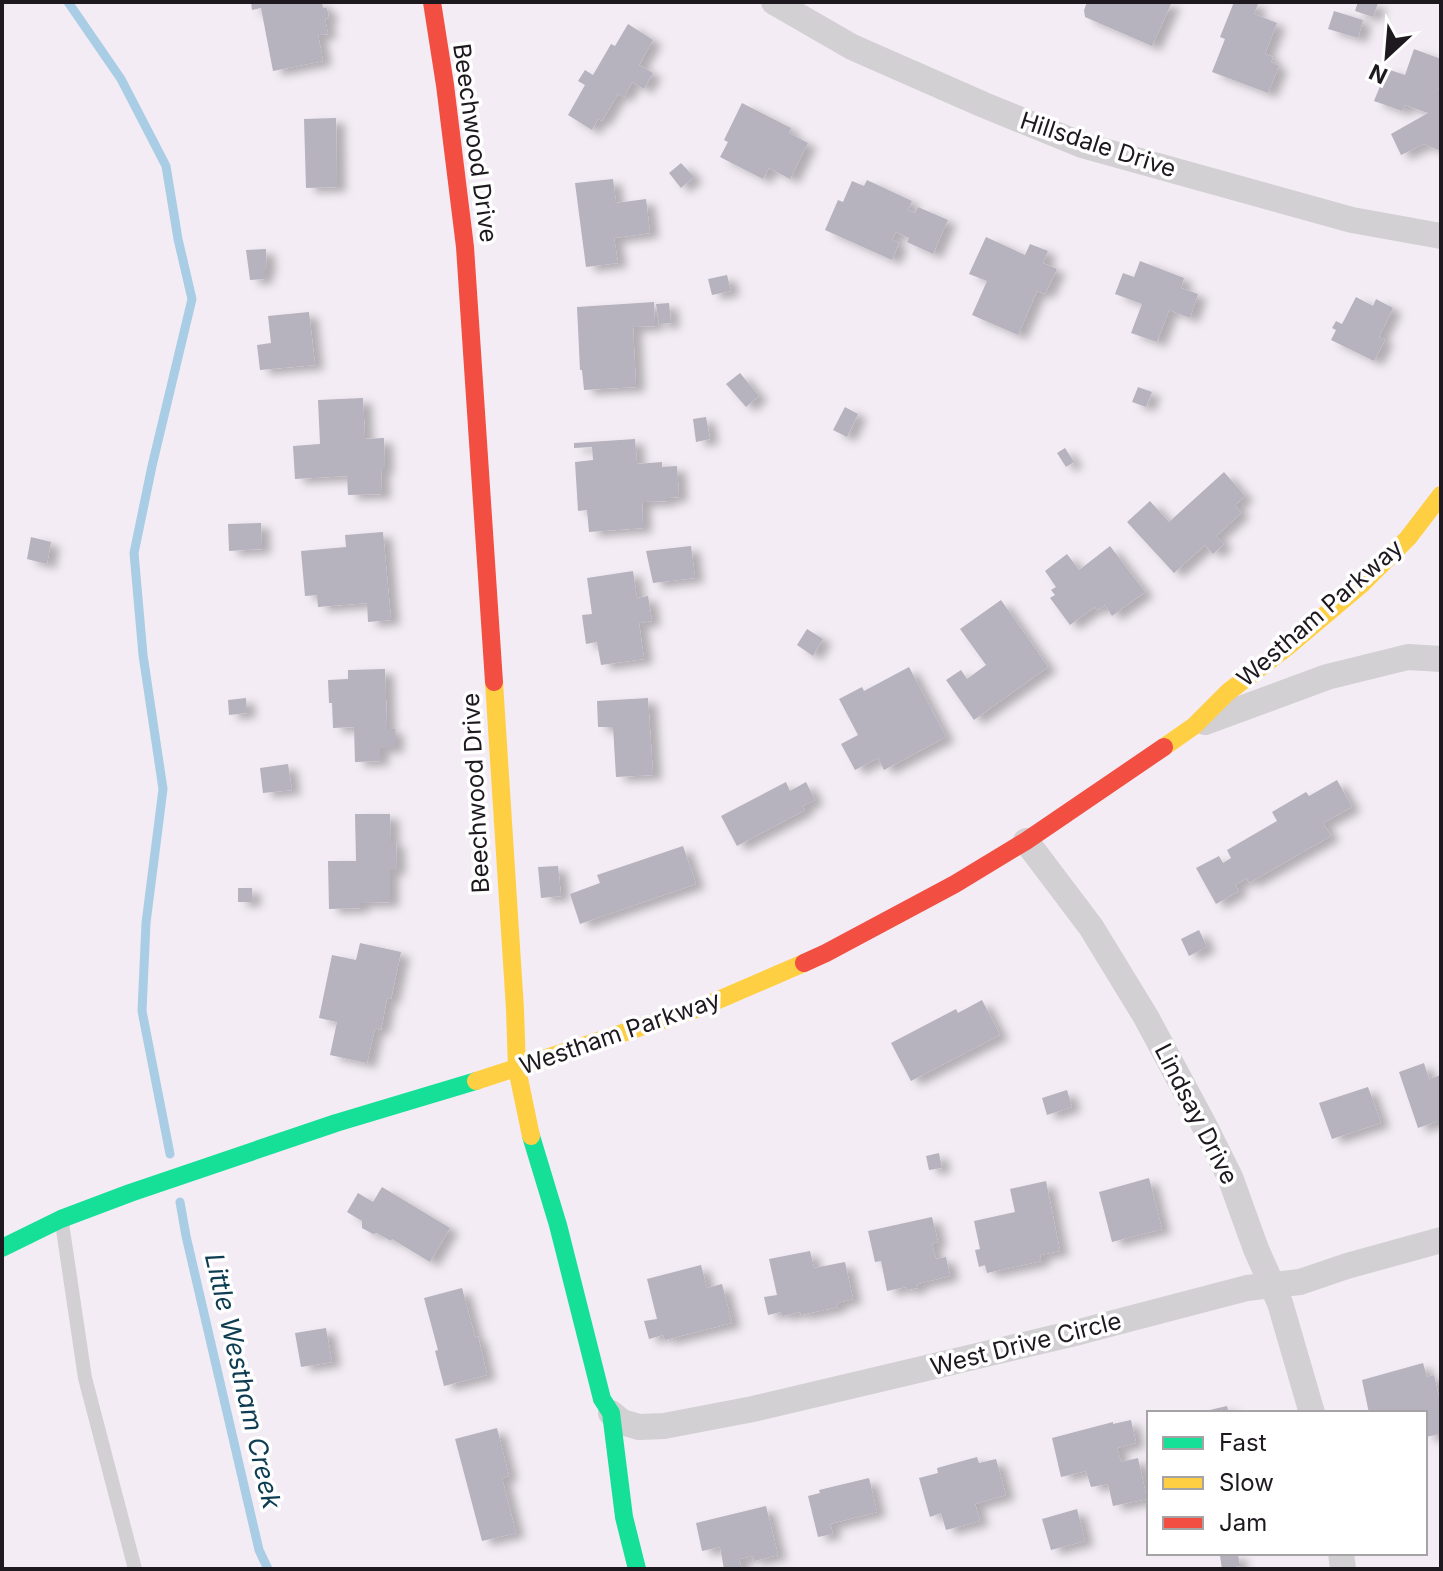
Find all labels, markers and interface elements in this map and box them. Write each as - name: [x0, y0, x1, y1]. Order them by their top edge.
- north arrow: [1347, 16, 1427, 96]
- street label: Beechwood Drive: [447, 42, 504, 244]
- text: N: [1365, 59, 1391, 89]
- street label: Hillsdale Drive: [1017, 106, 1180, 183]
- street label: Westham Parkway: [1231, 533, 1408, 692]
- street label: Beechwood Drive: [456, 692, 495, 894]
- street label: Westham Parkway: [516, 985, 724, 1080]
- street label: Lindsay Drive: [1149, 1039, 1244, 1189]
- water label: Little Westham Creek: [199, 1250, 288, 1512]
- street label: West Drive Circle: [928, 1306, 1124, 1381]
- legend: [1147, 1411, 1427, 1555]
- text: Fast: [1219, 1428, 1267, 1457]
- text: Slow: [1219, 1468, 1274, 1497]
- text: Jam: [1219, 1508, 1267, 1537]

